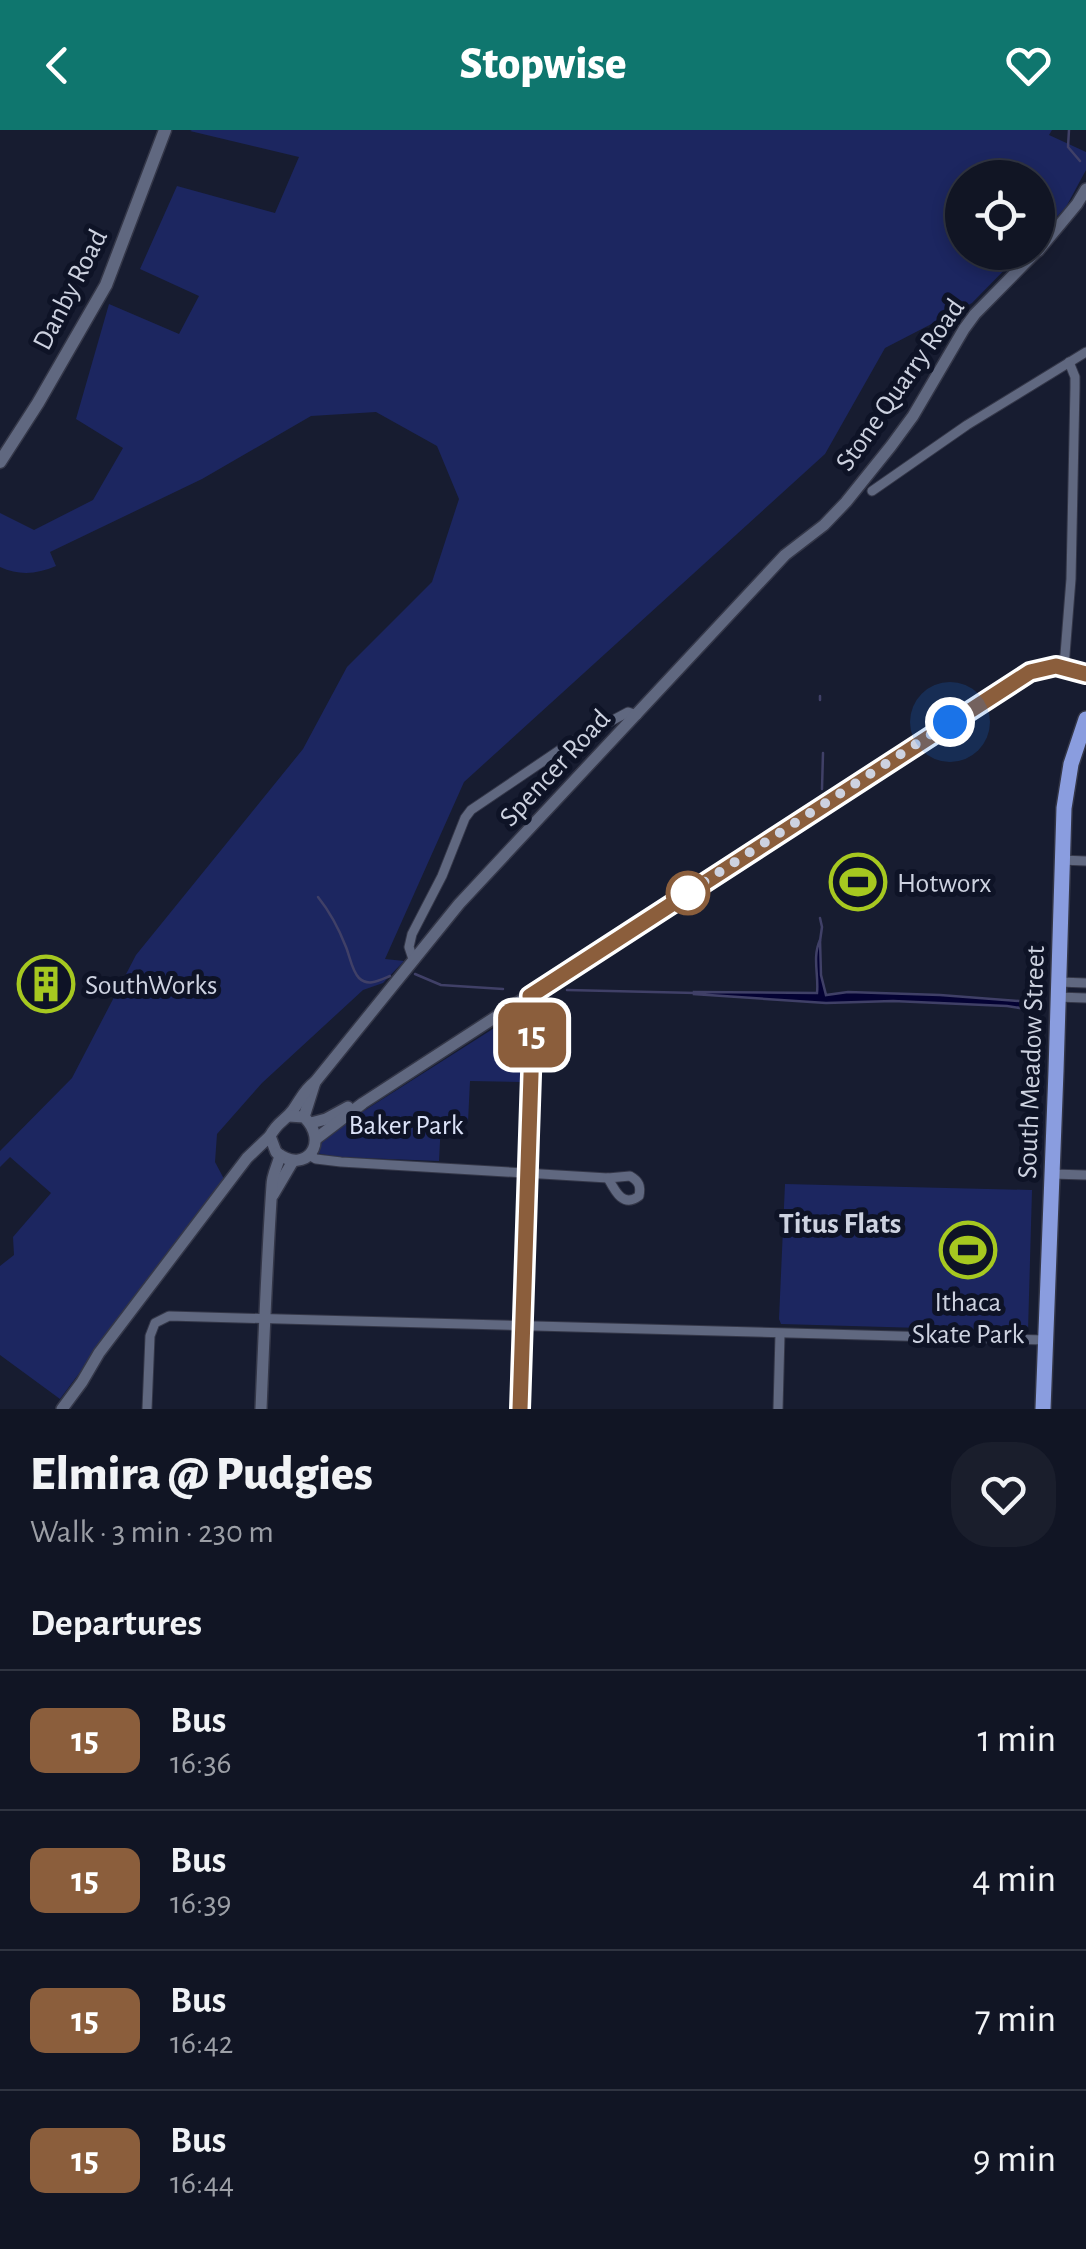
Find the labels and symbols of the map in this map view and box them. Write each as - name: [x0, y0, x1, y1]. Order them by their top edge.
- street label: Danby Road: [28, 225, 113, 355]
- street label: Stone Quarry Road: [831, 294, 970, 476]
- your location: [925, 697, 975, 747]
- street label: Spencer Road: [495, 705, 616, 832]
- sports icon: Hotworx: [828, 852, 888, 912]
- place label: Hotworx: [897, 870, 991, 898]
- unlabelled marker: [667, 872, 709, 914]
- street label: South Meadow Street: [1014, 945, 1050, 1179]
- building icon: SouthWorks: [16, 954, 76, 1014]
- place label: SouthWorks: [85, 972, 217, 1000]
- line badge: 15: [487, 1002, 577, 1068]
- park label: Baker Park: [348, 1112, 464, 1140]
- district label: Titus Flats: [779, 1209, 901, 1239]
- sports icon: Ithaca Skate Park: [938, 1220, 998, 1280]
- place label: Ithaca Skate Park: [912, 1289, 1024, 1349]

